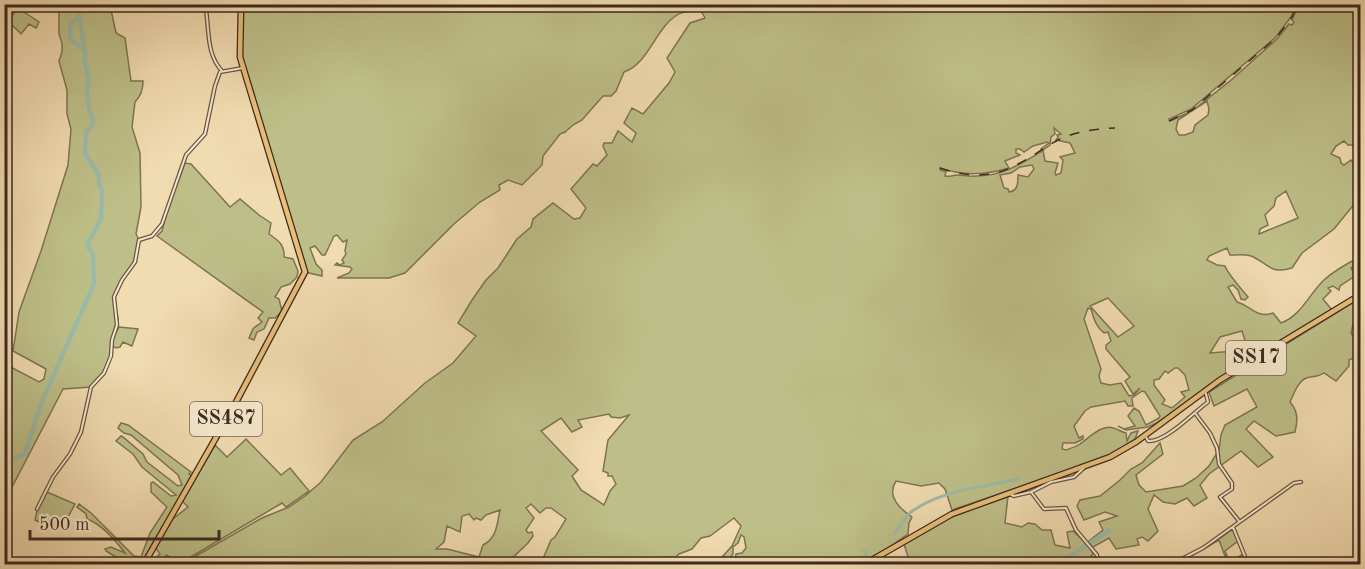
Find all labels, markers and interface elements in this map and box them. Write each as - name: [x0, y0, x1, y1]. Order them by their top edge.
- road number: SS17: [1226, 341, 1286, 375]
- road number: SS487: [190, 402, 262, 436]
- scale bar: [30, 503, 219, 541]
- text: 500 m: [39, 516, 90, 534]

